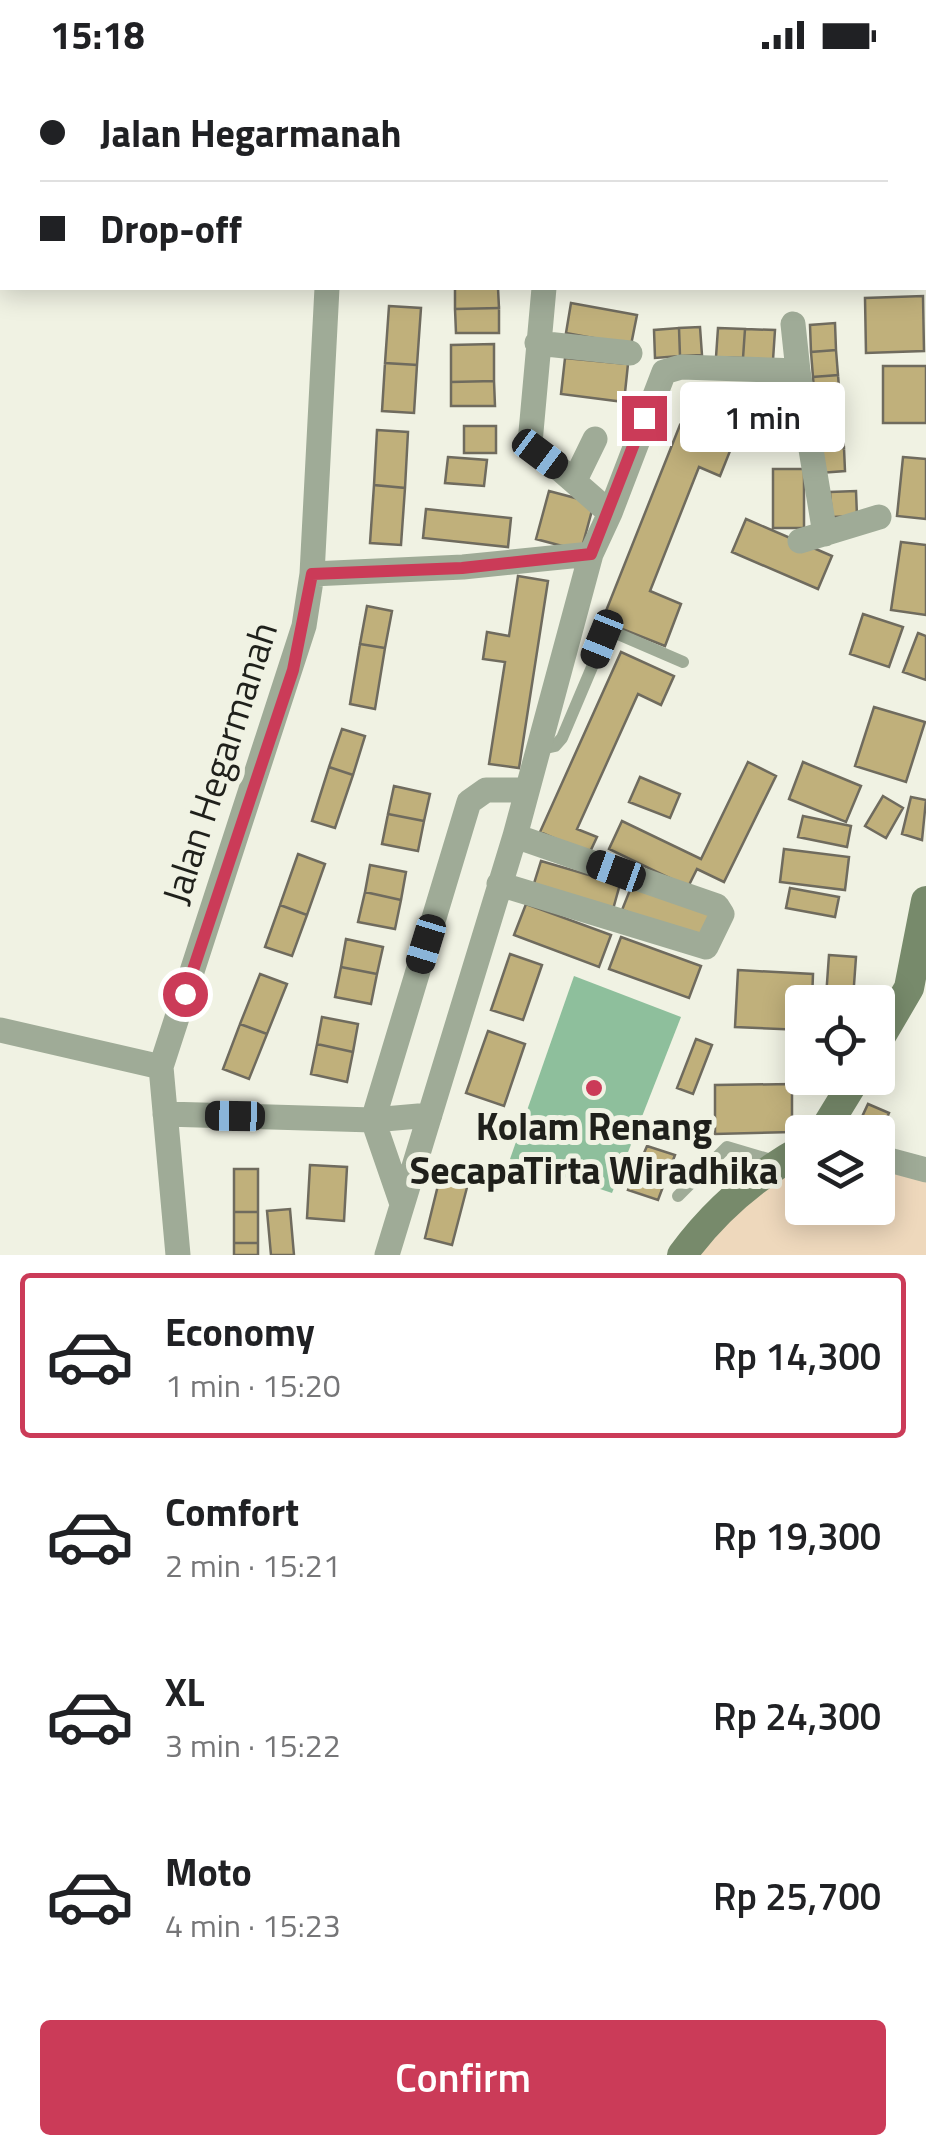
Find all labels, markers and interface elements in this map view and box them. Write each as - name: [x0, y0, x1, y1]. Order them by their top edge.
- text: 15:18: [50, 6, 145, 64]
- text: Jalan Hegarmanah: [100, 104, 401, 162]
- text: Drop-off: [100, 200, 242, 258]
- callout: 1 min: [679, 383, 844, 453]
- text: 1 min: [724, 393, 801, 441]
- route end: [622, 396, 667, 441]
- car: [507, 424, 573, 484]
- car: [577, 606, 627, 672]
- street label: Jalan Hegarmanah: [146, 614, 292, 911]
- car: [583, 847, 649, 895]
- car: [403, 911, 449, 977]
- route start: [163, 972, 208, 1017]
- map controls: [785, 985, 895, 1225]
- button: locate: [785, 985, 895, 1095]
- marker: Kolam Renang SecapaTirta Wiradhika: [583, 1077, 605, 1099]
- place label: Kolam Renang SecapaTirta Wiradhika: [410, 1097, 778, 1199]
- car: [205, 1100, 265, 1132]
- button: layers: [785, 1115, 895, 1225]
- text: Economy: [165, 1303, 315, 1361]
- icon: car: [45, 1311, 135, 1401]
- text: Rp 14,300: [713, 1327, 881, 1385]
- text: 1 min · 15:20: [165, 1361, 341, 1409]
- text: Comfort: [165, 1483, 299, 1541]
- icon: car: [45, 1491, 135, 1581]
- text: Rp 19,300: [713, 1507, 881, 1565]
- text: 2 min · 15:21: [165, 1541, 341, 1589]
- text: XL: [165, 1663, 205, 1721]
- icon: car: [45, 1671, 135, 1761]
- text: Rp 24,300: [713, 1687, 881, 1745]
- text: 3 min · 15:22: [165, 1721, 341, 1769]
- text: Moto: [165, 1843, 252, 1901]
- icon: car: [45, 1851, 135, 1941]
- text: Rp 25,700: [713, 1867, 881, 1925]
- text: 4 min · 15:23: [165, 1901, 341, 1949]
- button: Confirm: [40, 2020, 886, 2135]

